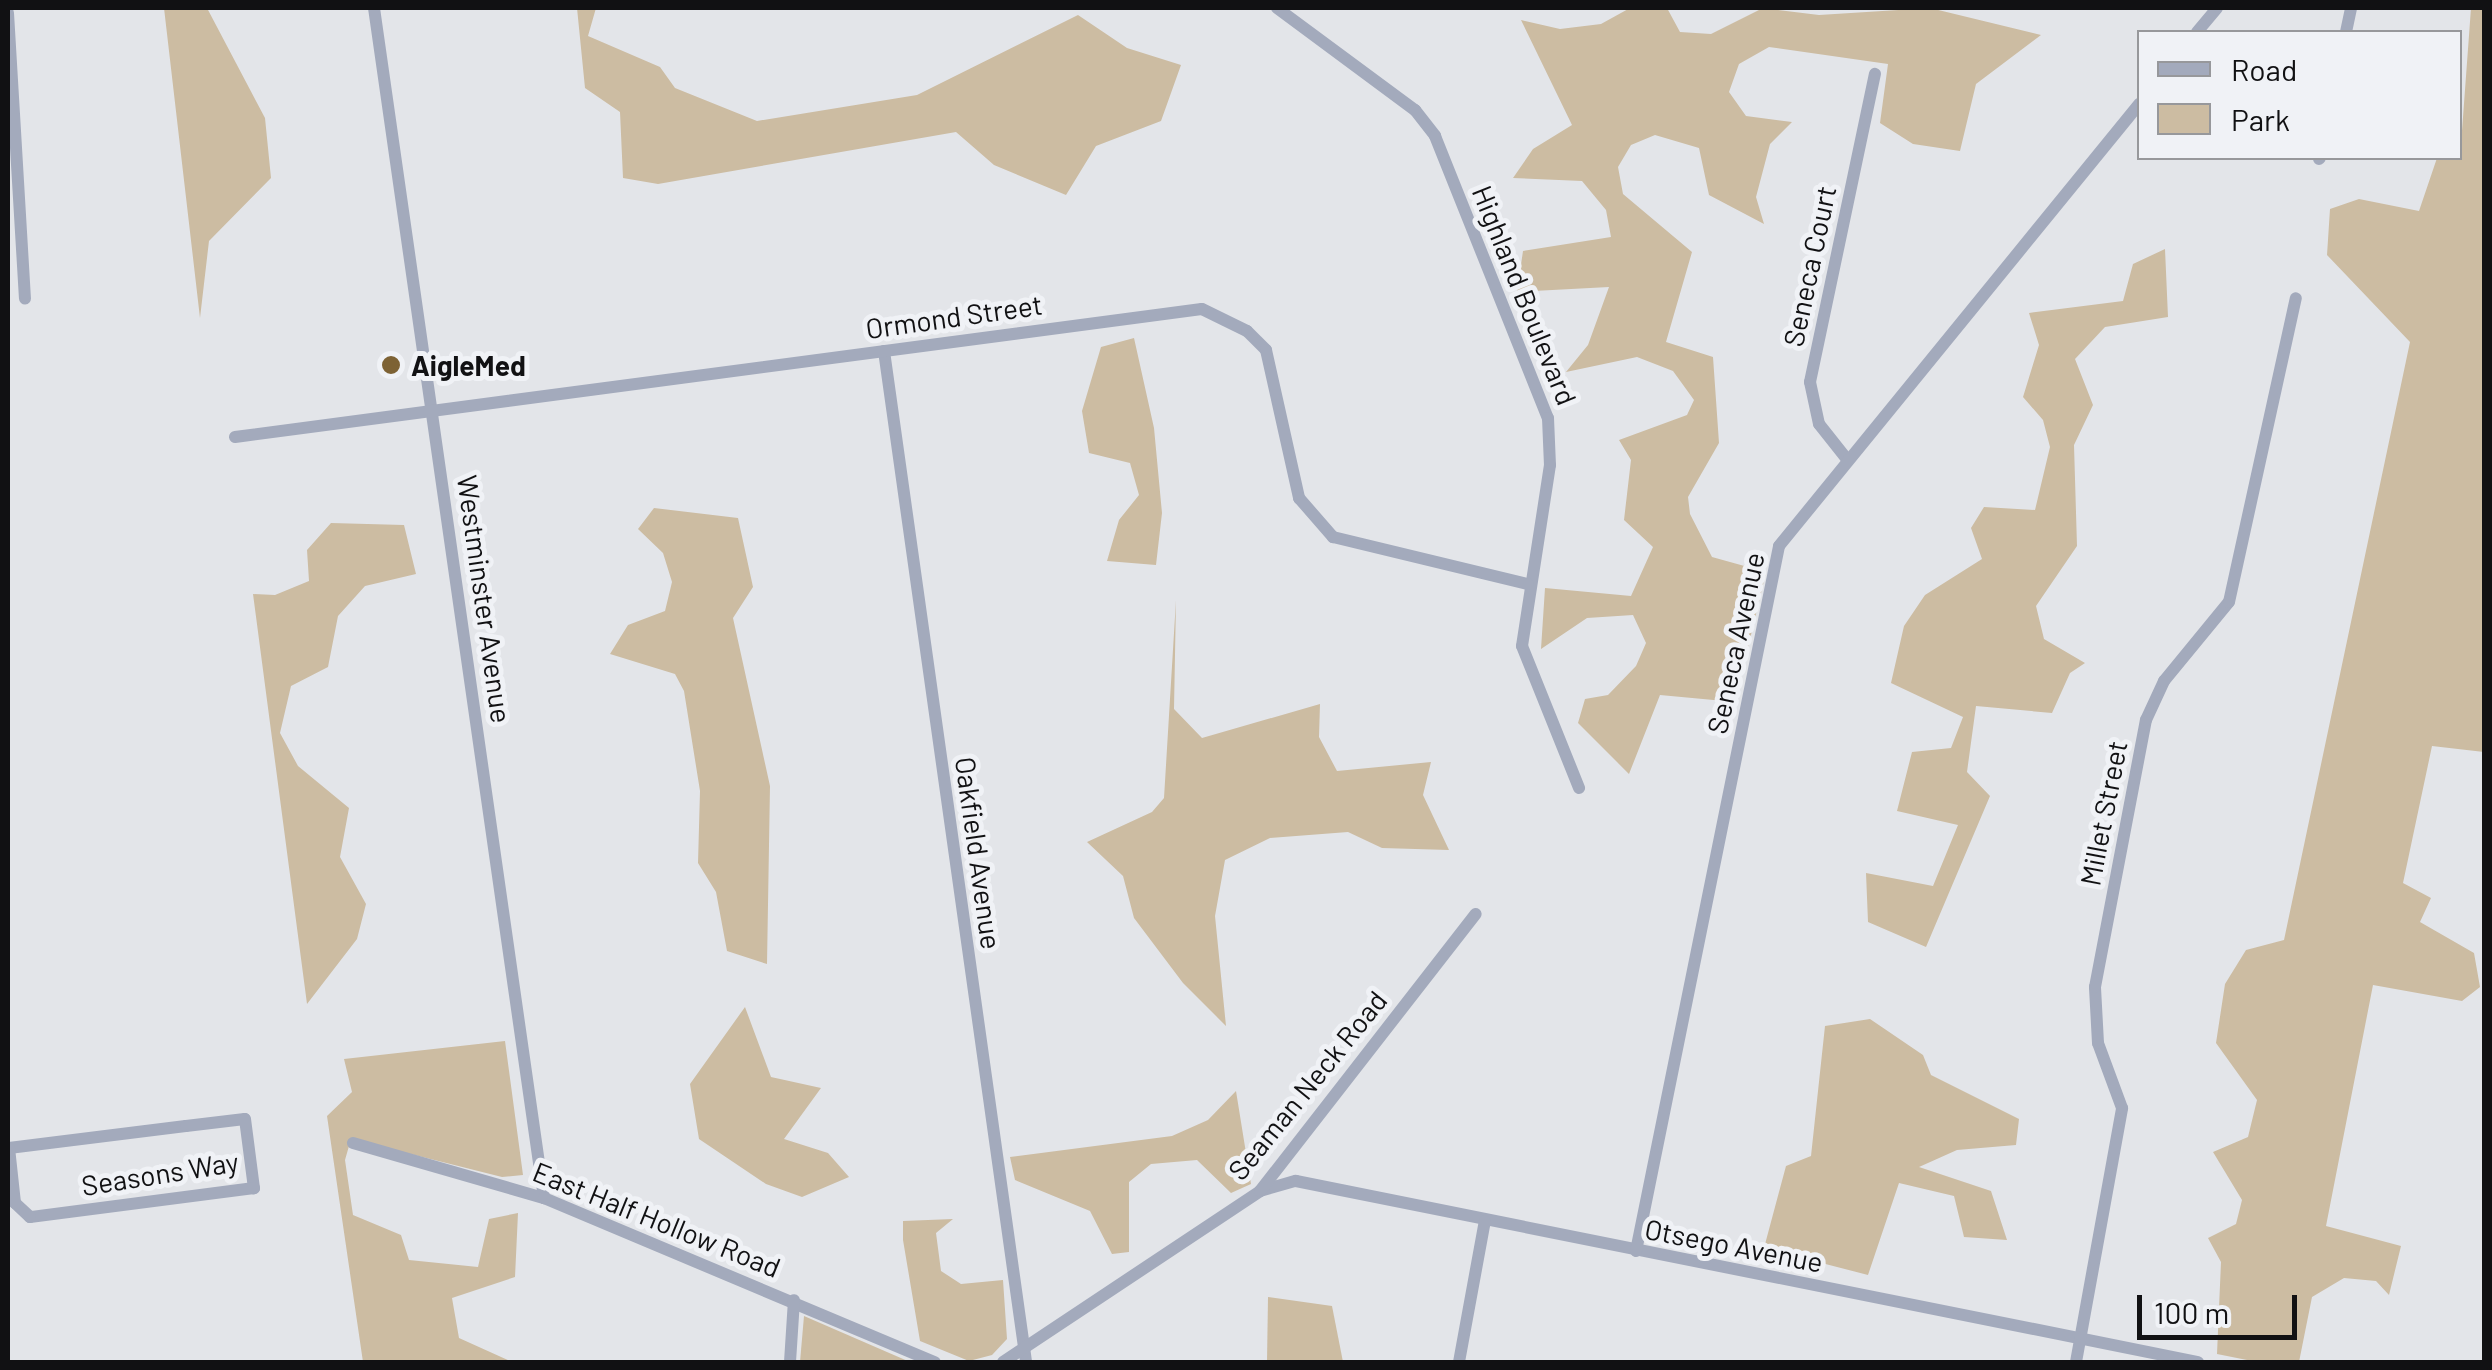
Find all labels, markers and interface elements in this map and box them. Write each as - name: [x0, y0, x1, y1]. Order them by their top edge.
- legend: [2137, 30, 2462, 160]
- text: Road: [2231, 51, 2297, 87]
- text: Park: [2231, 101, 2290, 137]
- street label: Highland Boulevard: [1466, 180, 1584, 410]
- street label: Seneca Court: [1776, 183, 1842, 349]
- street label: Ormond Street: [864, 287, 1044, 345]
- place label: AigleMed: [411, 348, 526, 382]
- marker: AigleMed: [380, 354, 402, 376]
- street label: Westminster Avenue: [451, 473, 519, 725]
- street label: Seneca Avenue: [1699, 549, 1771, 737]
- street label: Millet Street: [2072, 738, 2134, 888]
- street label: Oakfield Avenue: [949, 755, 1009, 951]
- street label: Seaman Neck Road: [1220, 984, 1394, 1186]
- street label: Seasons Way: [79, 1144, 241, 1202]
- street label: East Half Hollow Road: [528, 1154, 786, 1284]
- street label: Otsego Avenue: [1642, 1211, 1826, 1279]
- scale bar: [2142, 1275, 2302, 1337]
- text: 100 m: [2154, 1294, 2229, 1330]

